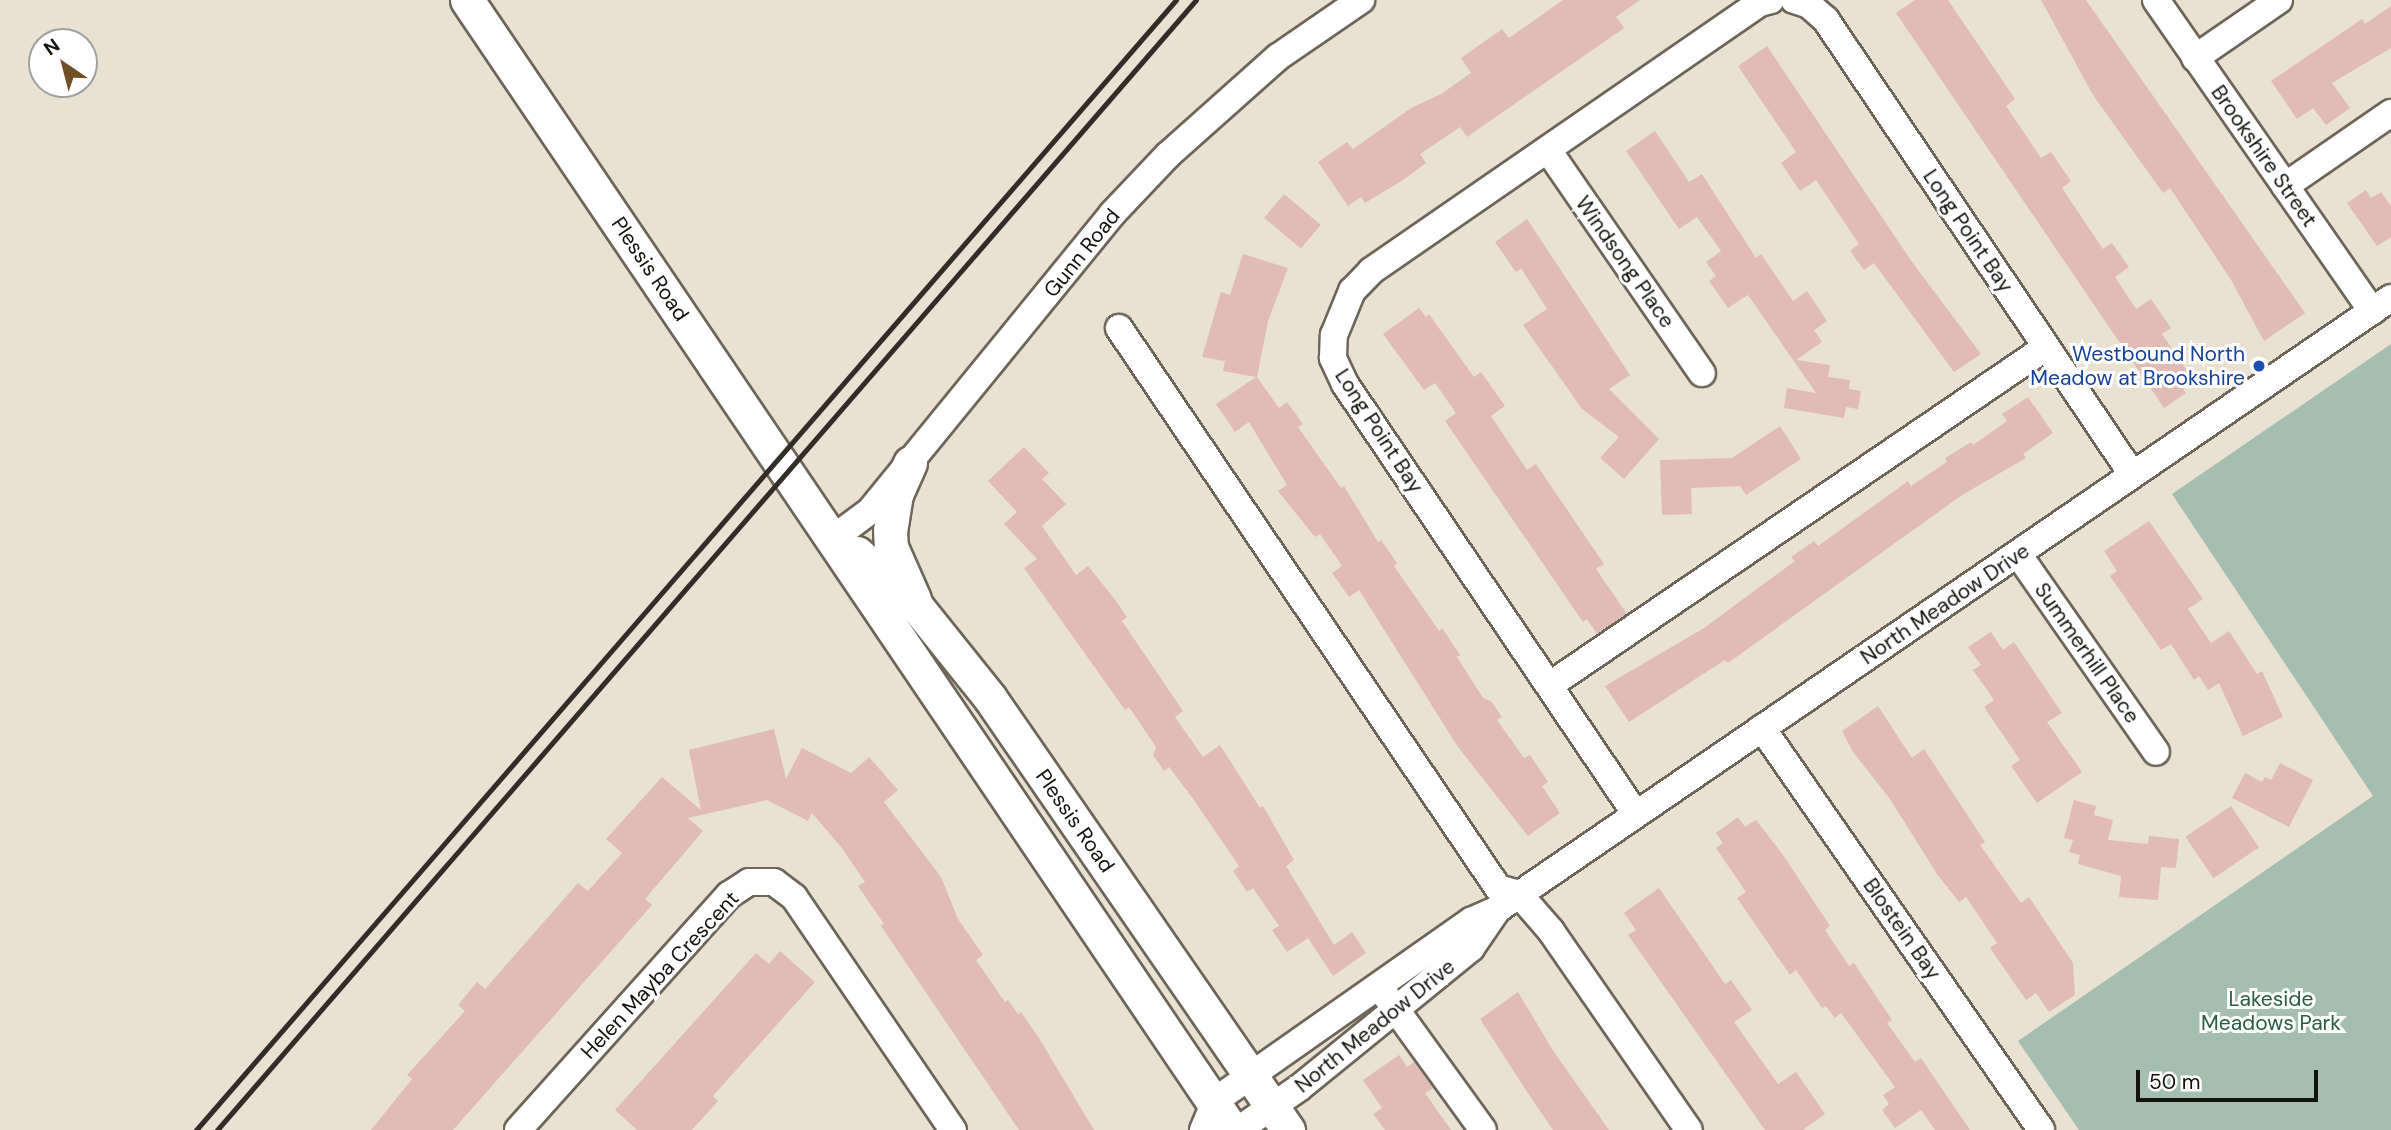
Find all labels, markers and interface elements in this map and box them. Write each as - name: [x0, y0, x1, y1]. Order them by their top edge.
- north arrow: [28, 28, 98, 98]
- text: N: [39, 33, 65, 61]
- street label: Brookshire Street: [2206, 80, 2322, 232]
- street label: Long Point Bay: [1918, 165, 2018, 297]
- street label: Windsong Place: [1570, 191, 1680, 333]
- street label: Gunn Road: [1039, 204, 1125, 302]
- street label: Plessis Road: [606, 212, 694, 326]
- place label: Westbound North Meadow at Brookshire: [2030, 341, 2245, 391]
- marker: Westbound North Meadow at Brookshire: [2251, 358, 2267, 374]
- street label: Long Point Bay: [1330, 364, 1428, 498]
- street label: North Meadow Drive: [1856, 538, 2034, 670]
- street label: Summerhill Place: [2029, 578, 2145, 728]
- street label: Plessis Road: [1030, 765, 1120, 877]
- street label: Blostein Bay: [1858, 873, 1946, 985]
- street label: Helen Mayba Crescent: [576, 886, 744, 1064]
- street label: North Meadow Drive: [1290, 954, 1460, 1098]
- park label: Lakeside Meadows Park: [2201, 986, 2341, 1036]
- scale bar: [2139, 1056, 2321, 1100]
- text: 50 m: [2149, 1068, 2200, 1096]

